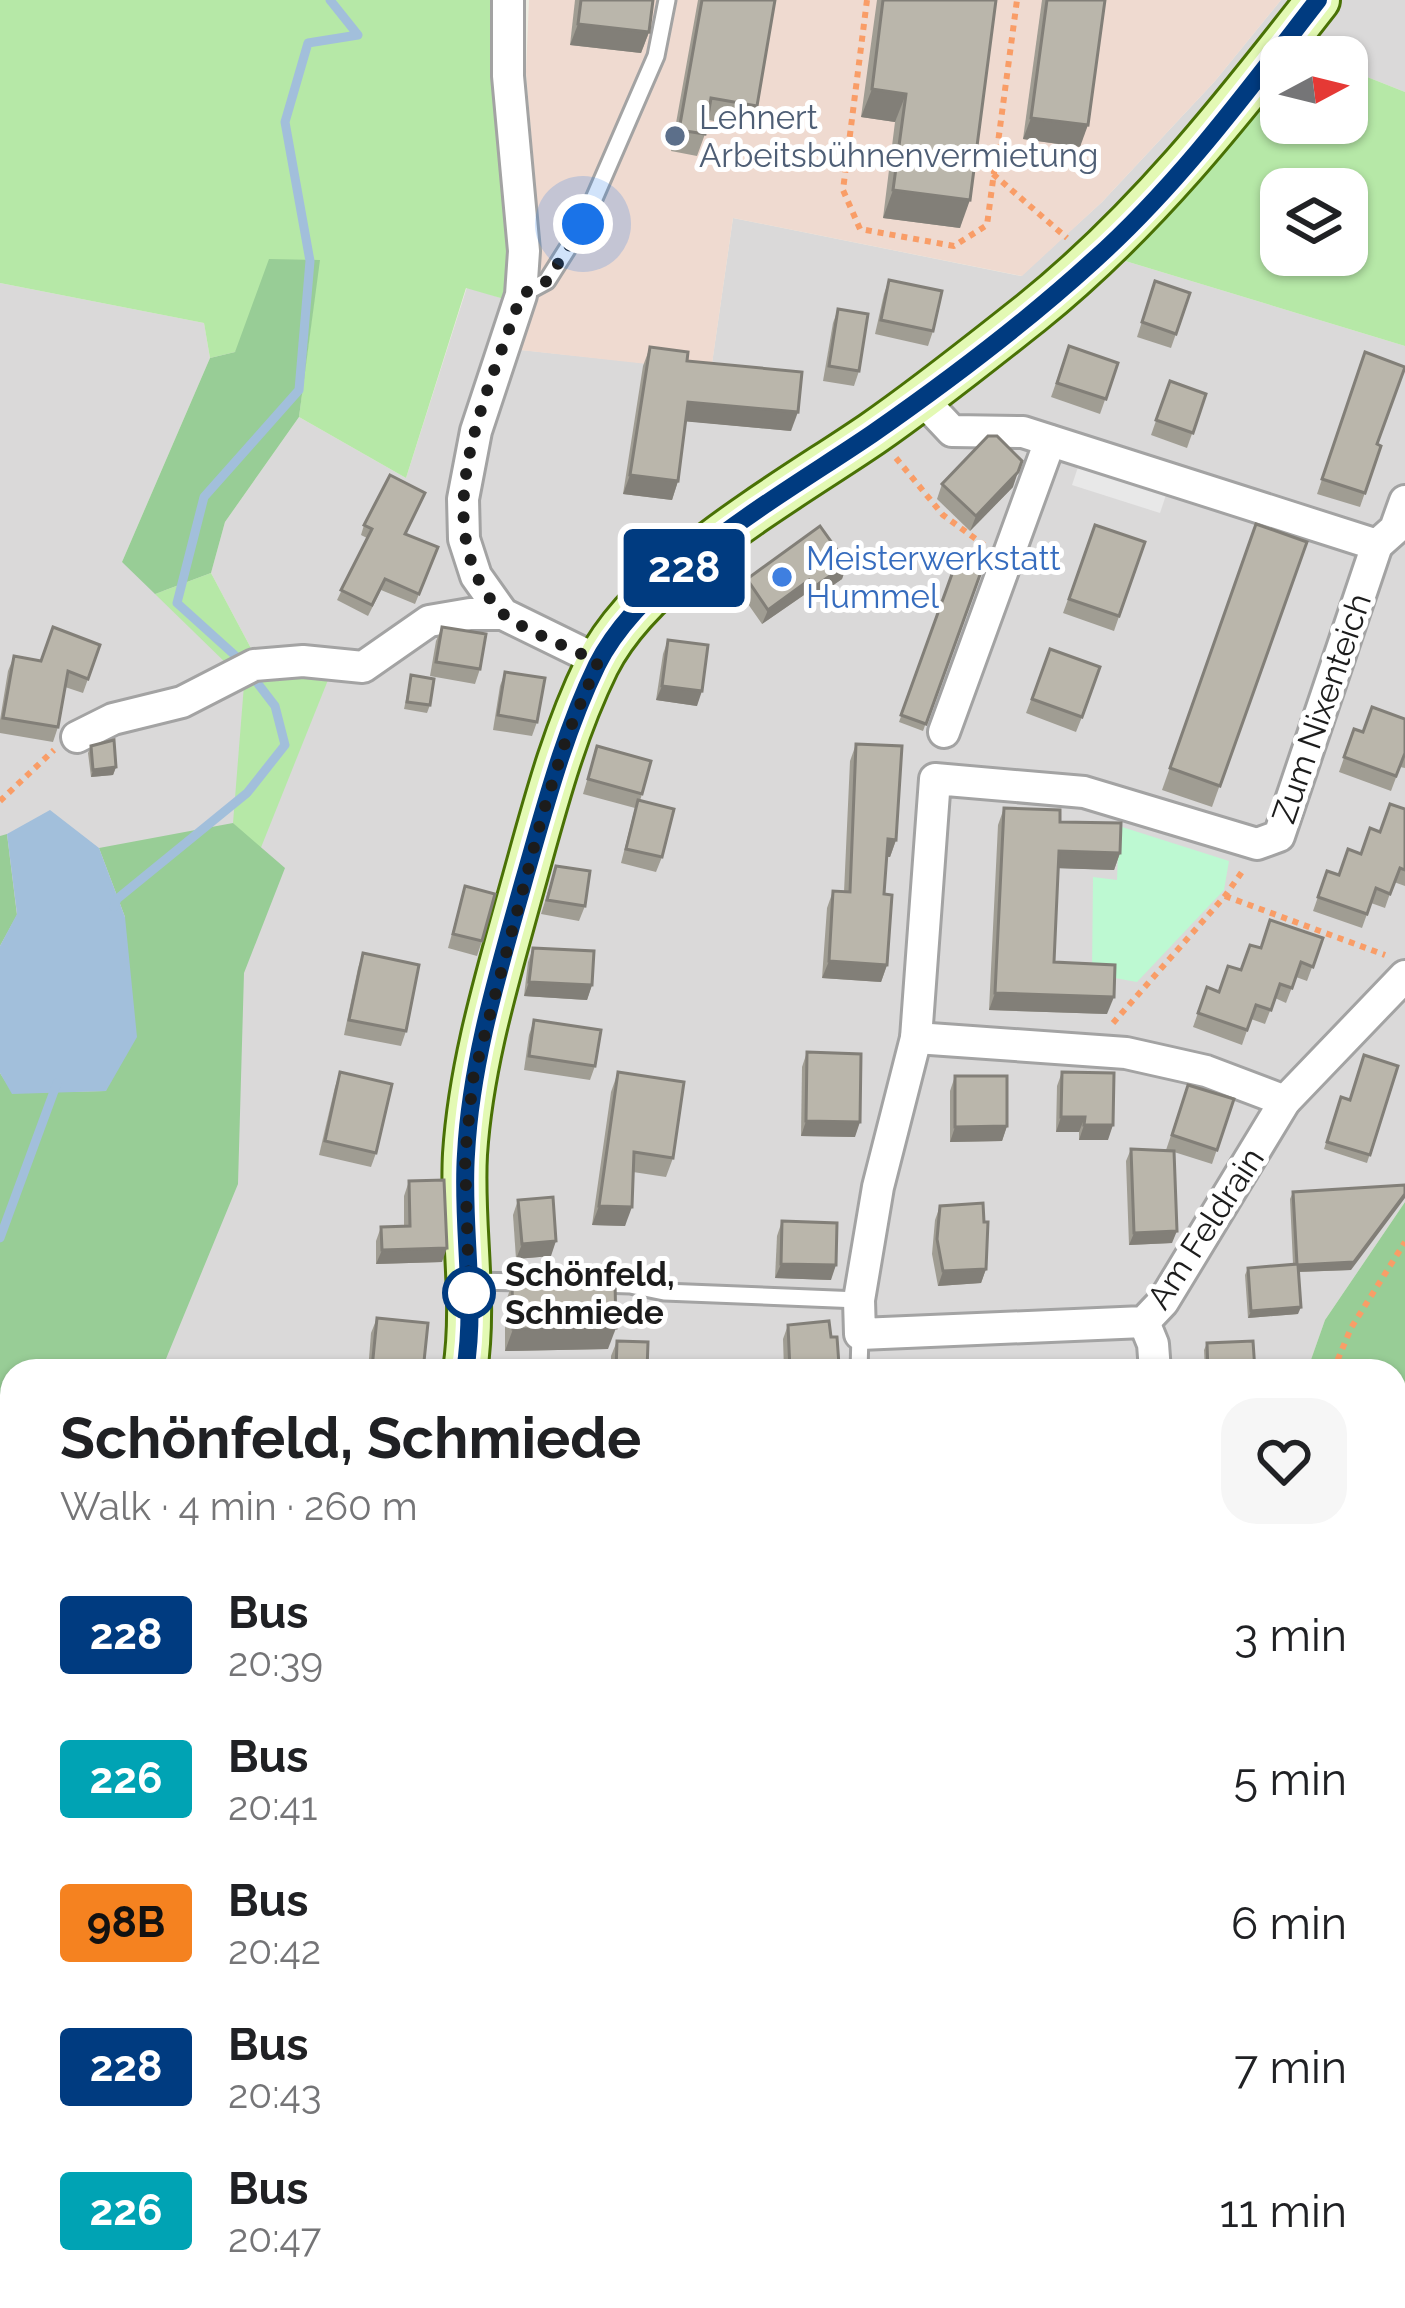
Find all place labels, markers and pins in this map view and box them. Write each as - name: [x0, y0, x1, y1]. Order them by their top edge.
- place label: Lehnert Arbeitsbühnenvermietung: [699, 98, 1098, 175]
- marker: Lehnert Arbeitsbühnenvermietung: [662, 123, 688, 149]
- place label: Meisterwerkstatt Hummel: [806, 539, 1061, 616]
- marker: Meisterwerkstatt Hummel: [769, 564, 795, 590]
- place label: Schönfeld, Schmiede: [505, 1255, 675, 1332]
- marker: Schönfeld, Schmiede: [444, 1268, 494, 1318]

